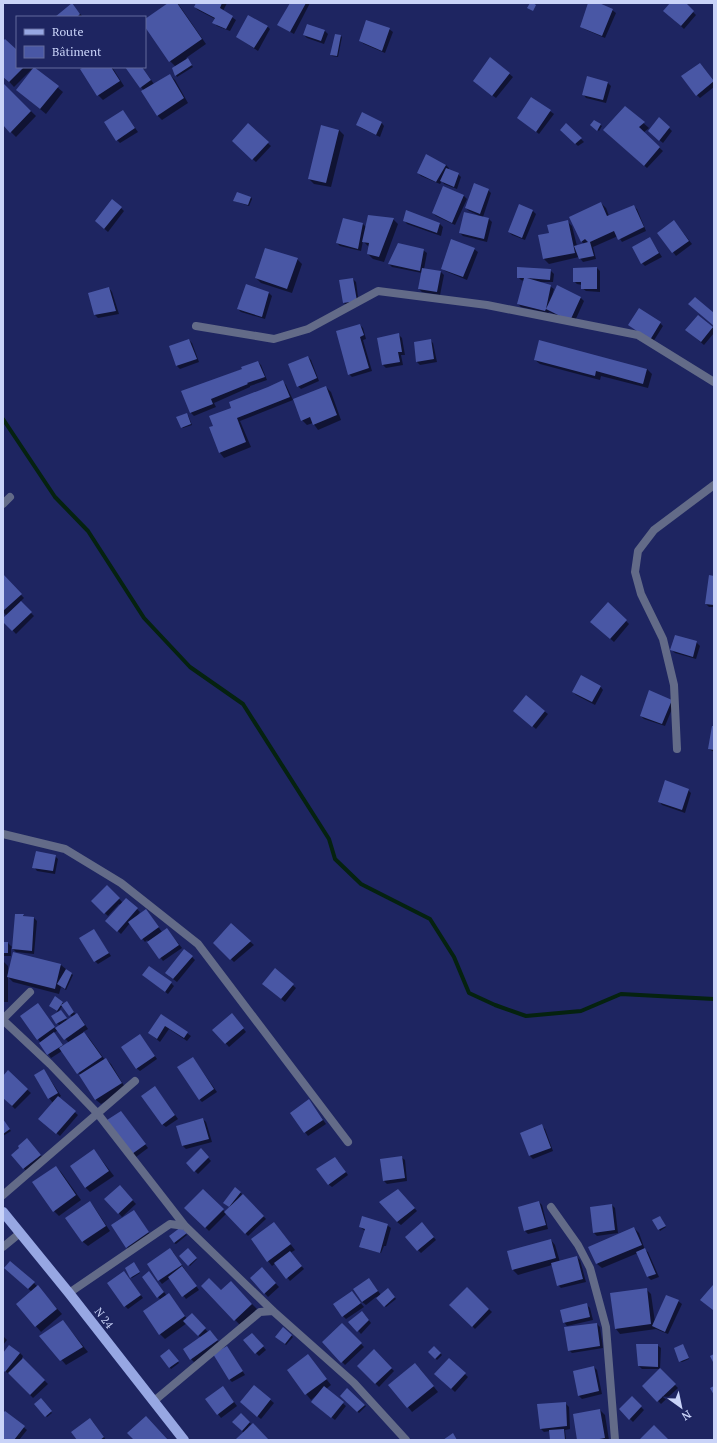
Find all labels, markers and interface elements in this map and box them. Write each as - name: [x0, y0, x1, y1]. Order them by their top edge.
- legend: [16, 16, 146, 68]
- text: Route: [52, 24, 83, 39]
- text: Bâtiment: [52, 44, 102, 59]
- street label: N 24: [92, 1305, 117, 1331]
- north arrow: [661, 1387, 701, 1427]
- text: N: [679, 1407, 694, 1424]

